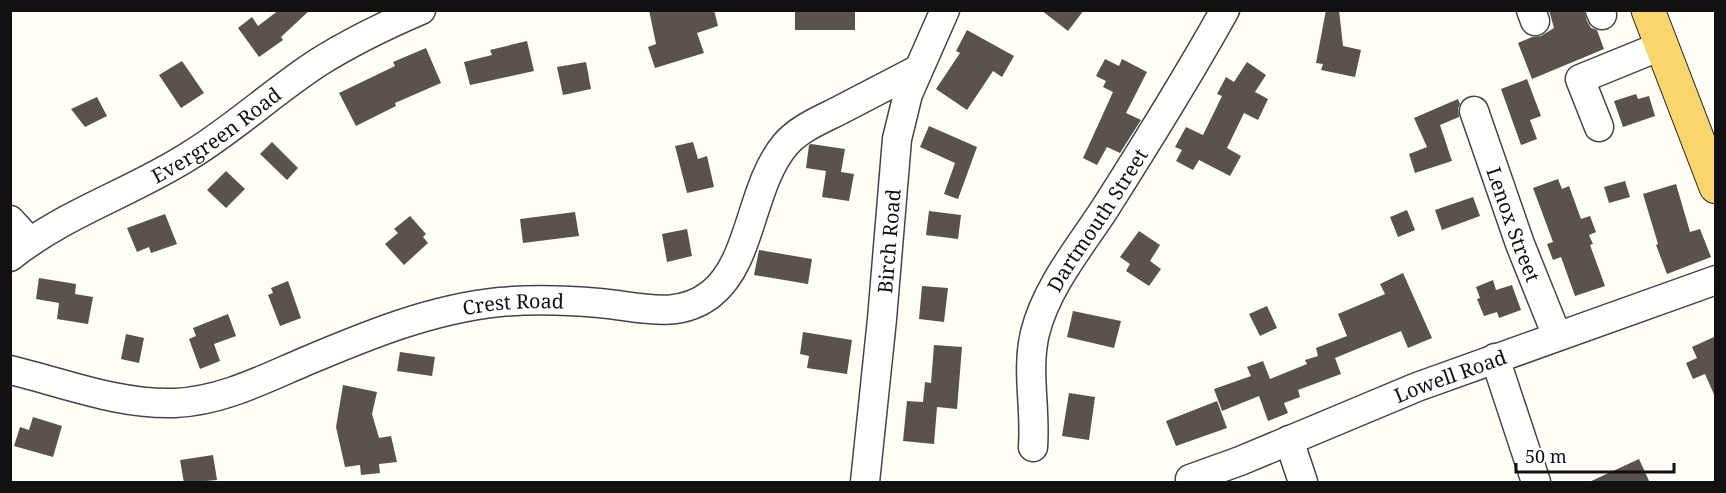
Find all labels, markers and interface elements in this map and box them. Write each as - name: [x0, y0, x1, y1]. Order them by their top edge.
- street label: Evergreen Road: [146, 80, 286, 189]
- street label: Dartmouth Street: [1040, 143, 1153, 296]
- street label: Lenox Street: [1481, 163, 1547, 286]
- street label: Birch Road: [871, 188, 906, 295]
- street label: Crest Road: [460, 287, 564, 321]
- street label: Lowell Road: [1390, 343, 1510, 409]
- scale bar: [1516, 436, 1674, 474]
- text: 50 m: [1525, 444, 1567, 468]

